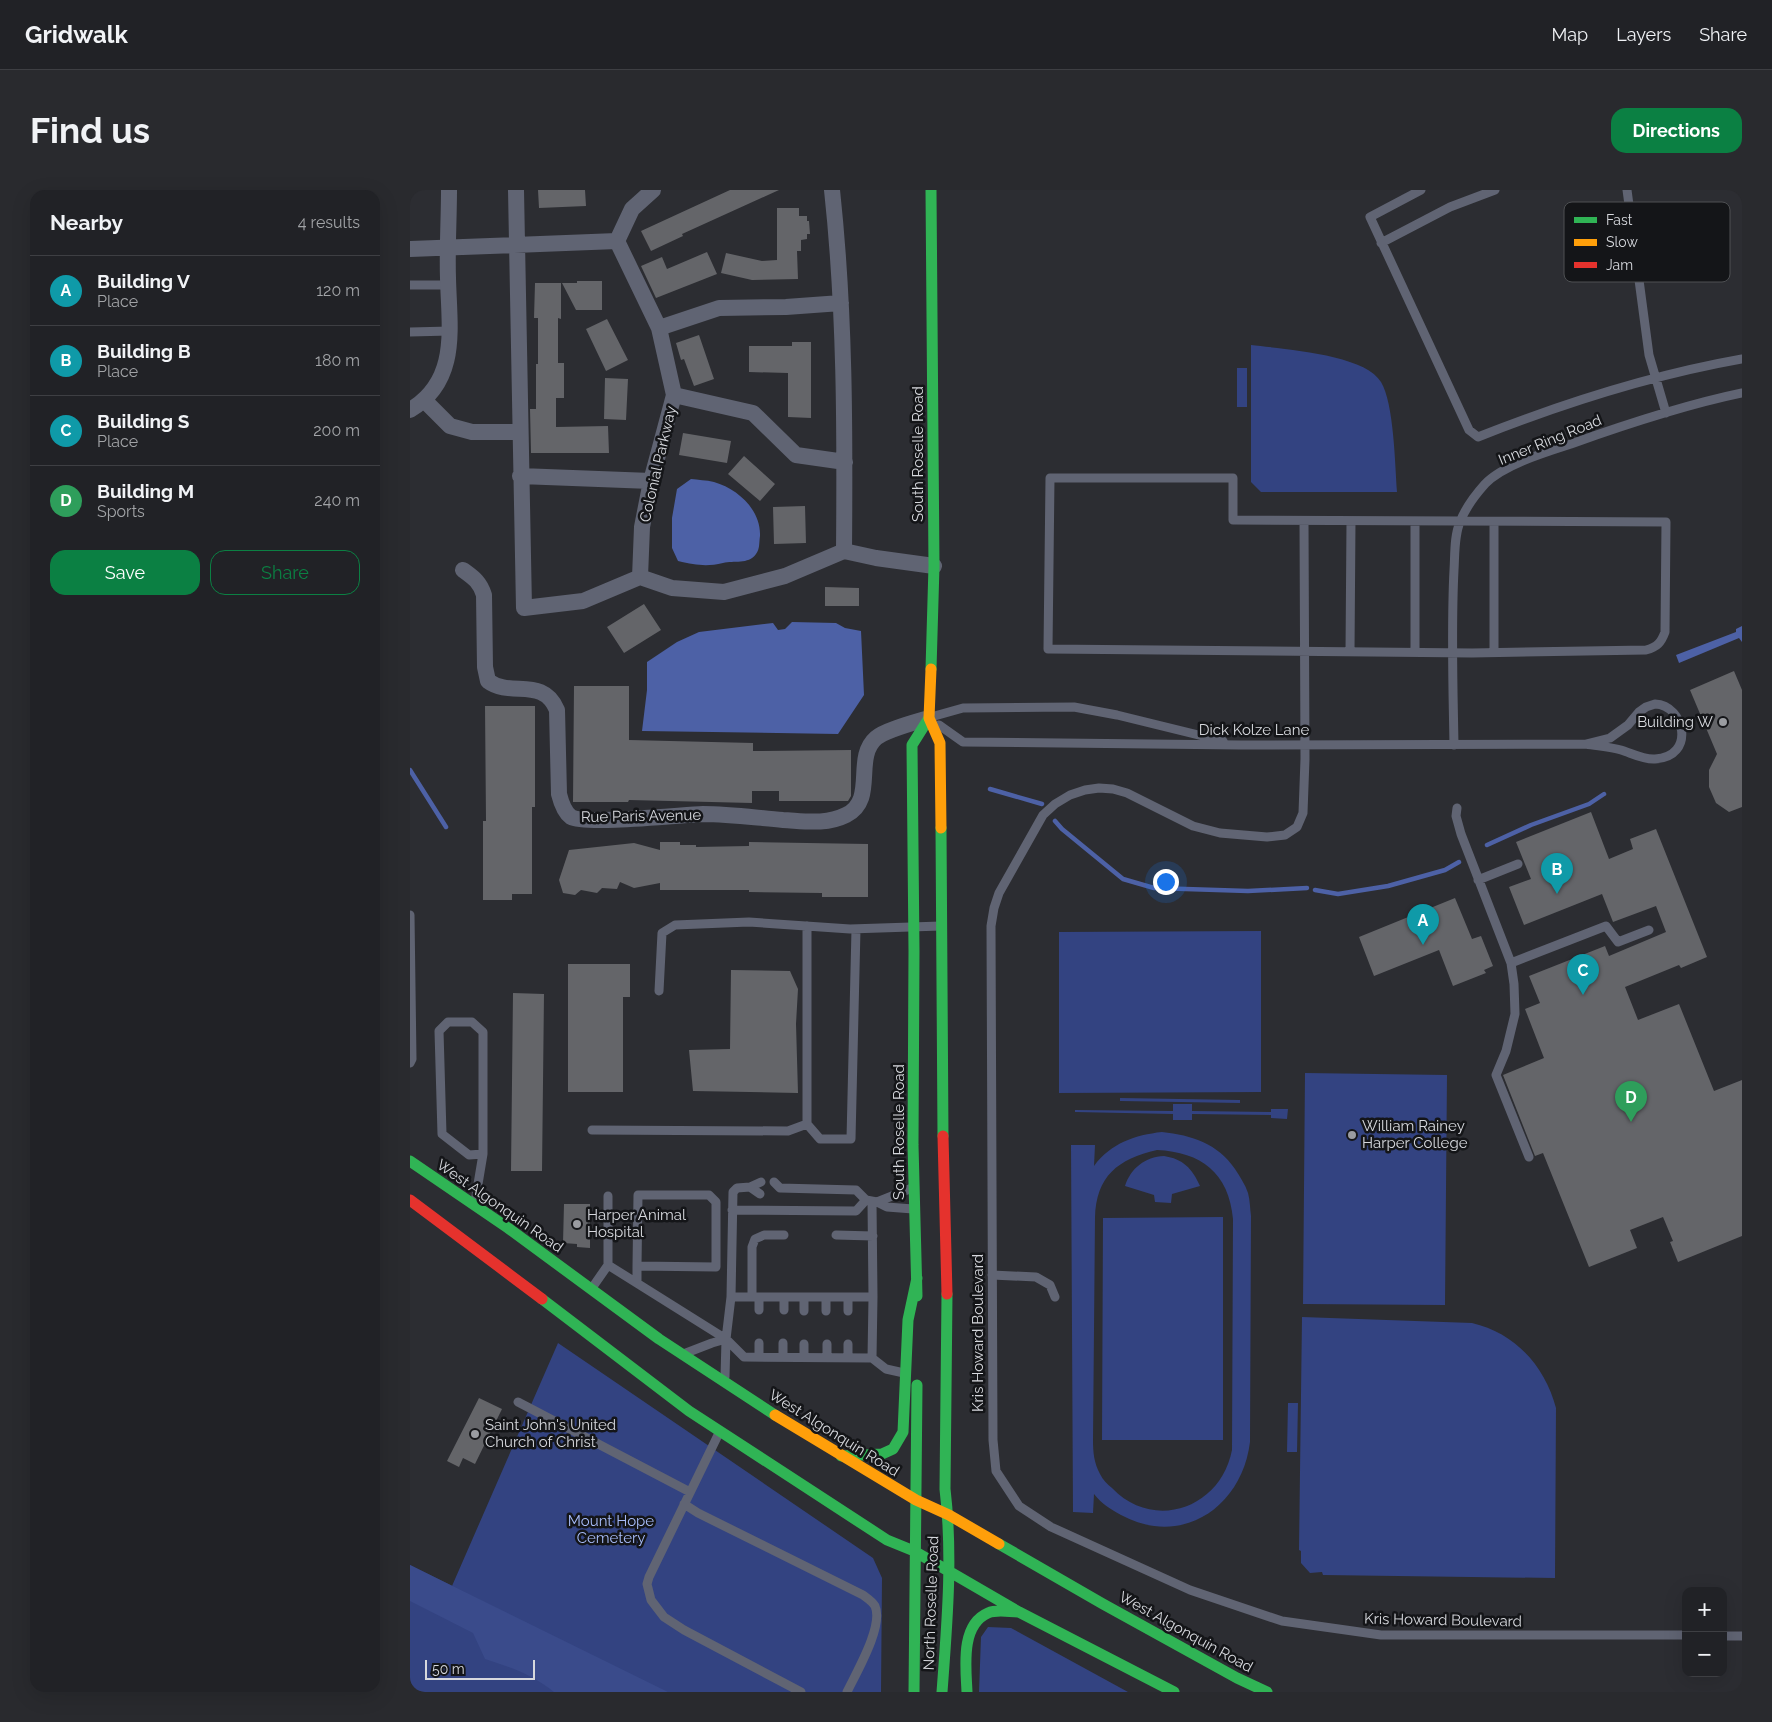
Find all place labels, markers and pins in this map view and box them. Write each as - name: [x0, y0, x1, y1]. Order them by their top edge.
- place label: Building W: [1637, 713, 1713, 731]
- marker: Building W: [1717, 716, 1729, 728]
- pin: B: [1541, 853, 1573, 894]
- pin: A: [1407, 904, 1439, 945]
- pin: C: [1567, 954, 1599, 995]
- pin: D: [1615, 1081, 1647, 1122]
- place label: William Rainey Harper College: [1362, 1117, 1468, 1152]
- marker: William Rainey Harper College: [1346, 1129, 1358, 1141]
- place label: Harper Animal Hospital: [587, 1206, 687, 1241]
- marker: Harper Animal Hospital: [571, 1218, 583, 1230]
- place label: Saint John's United Church of Christ: [485, 1416, 616, 1451]
- marker: Saint John's United Church of Christ: [469, 1428, 481, 1440]

